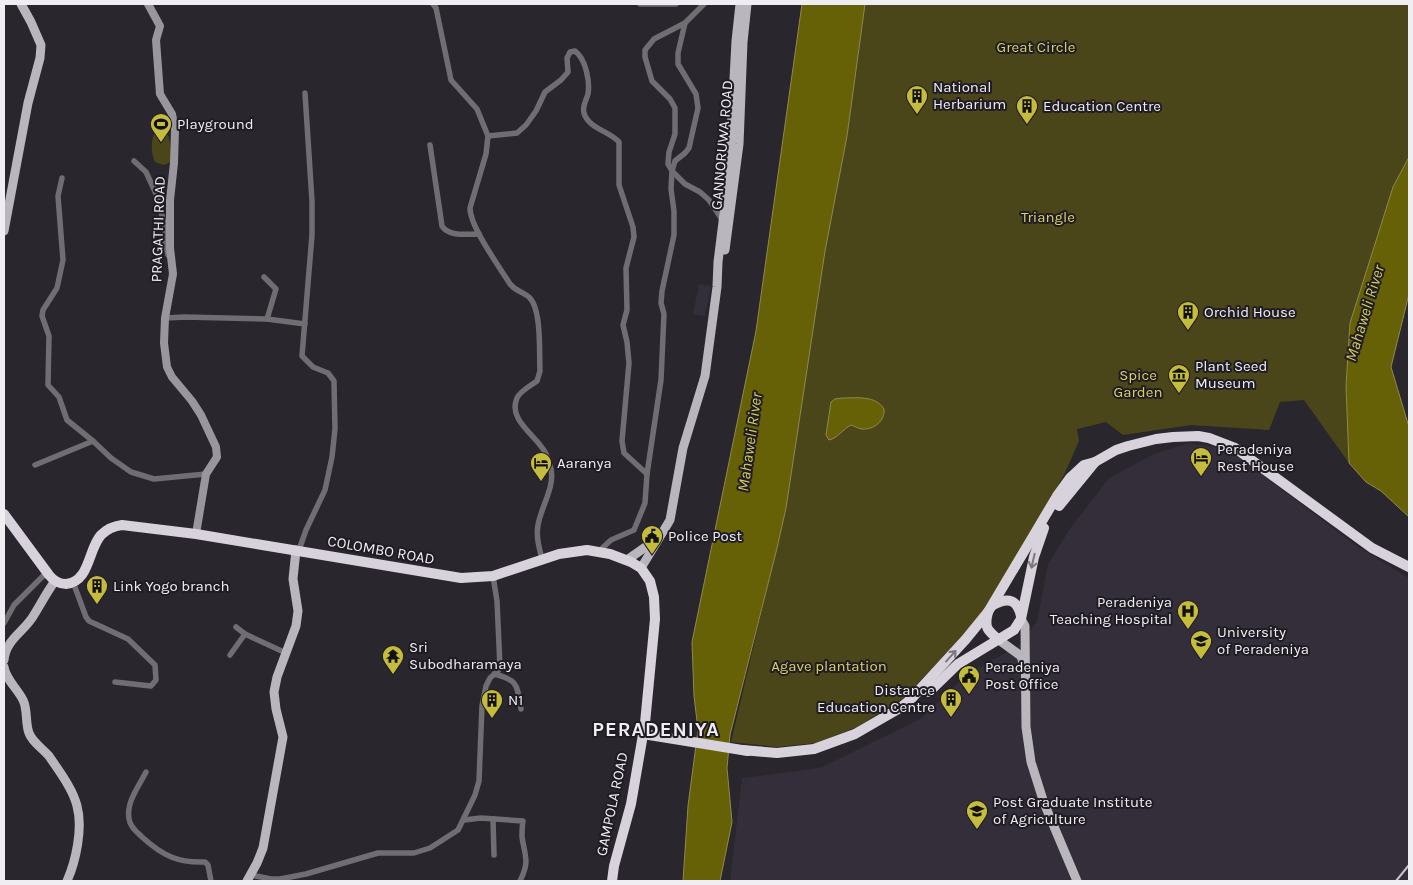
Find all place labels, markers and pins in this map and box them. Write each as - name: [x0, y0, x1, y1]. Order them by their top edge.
- place label: National Herbarium: [933, 78, 1006, 113]
- building icon: National Herbarium: [905, 84, 929, 115]
- building icon: Education Centre: [1015, 94, 1039, 125]
- place label: Education Centre: [1043, 97, 1161, 115]
- sports icon: Playground: [149, 112, 173, 143]
- place label: Playground: [177, 115, 254, 133]
- building icon: Orchid House: [1176, 300, 1200, 331]
- place label: Orchid House: [1204, 303, 1296, 321]
- place label: Plant Seed Museum: [1195, 357, 1267, 392]
- museum icon: Plant Seed Museum: [1167, 363, 1191, 394]
- place label: Peradeniya Rest House: [1217, 440, 1294, 475]
- hotel icon: Peradeniya Rest House: [1189, 446, 1213, 477]
- hotel icon: Aaranya: [529, 451, 553, 482]
- place label: Aaranya: [557, 454, 612, 472]
- public building icon: Police Post: [640, 524, 664, 555]
- place label: Police Post: [668, 527, 743, 545]
- building icon: Link Yogo branch: [85, 574, 109, 605]
- place label: Link Yogo branch: [113, 577, 230, 595]
- place label: Peradeniya Teaching Hospital: [1050, 593, 1172, 628]
- hospital icon: Peradeniya Teaching Hospital: [1176, 599, 1200, 630]
- place label: University of Peradeniya: [1217, 623, 1309, 658]
- school or university icon: University of Peradeniya: [1189, 629, 1213, 660]
- place label: Sri Subodharamaya: [409, 638, 522, 673]
- temple icon: Sri Subodharamaya: [381, 644, 405, 675]
- place label: Peradeniya Post Office: [985, 658, 1060, 693]
- public building icon: Peradeniya Post Office: [957, 664, 981, 695]
- place label: Distance Education Centre: [817, 681, 935, 716]
- building icon: Distance Education Centre: [939, 687, 963, 718]
- building icon: N1: [480, 688, 504, 719]
- place label: N1: [508, 691, 523, 709]
- place label: Post Graduate Institute of Agriculture: [993, 793, 1152, 828]
- school or university icon: Post Graduate Institute of Agriculture: [965, 799, 989, 830]

